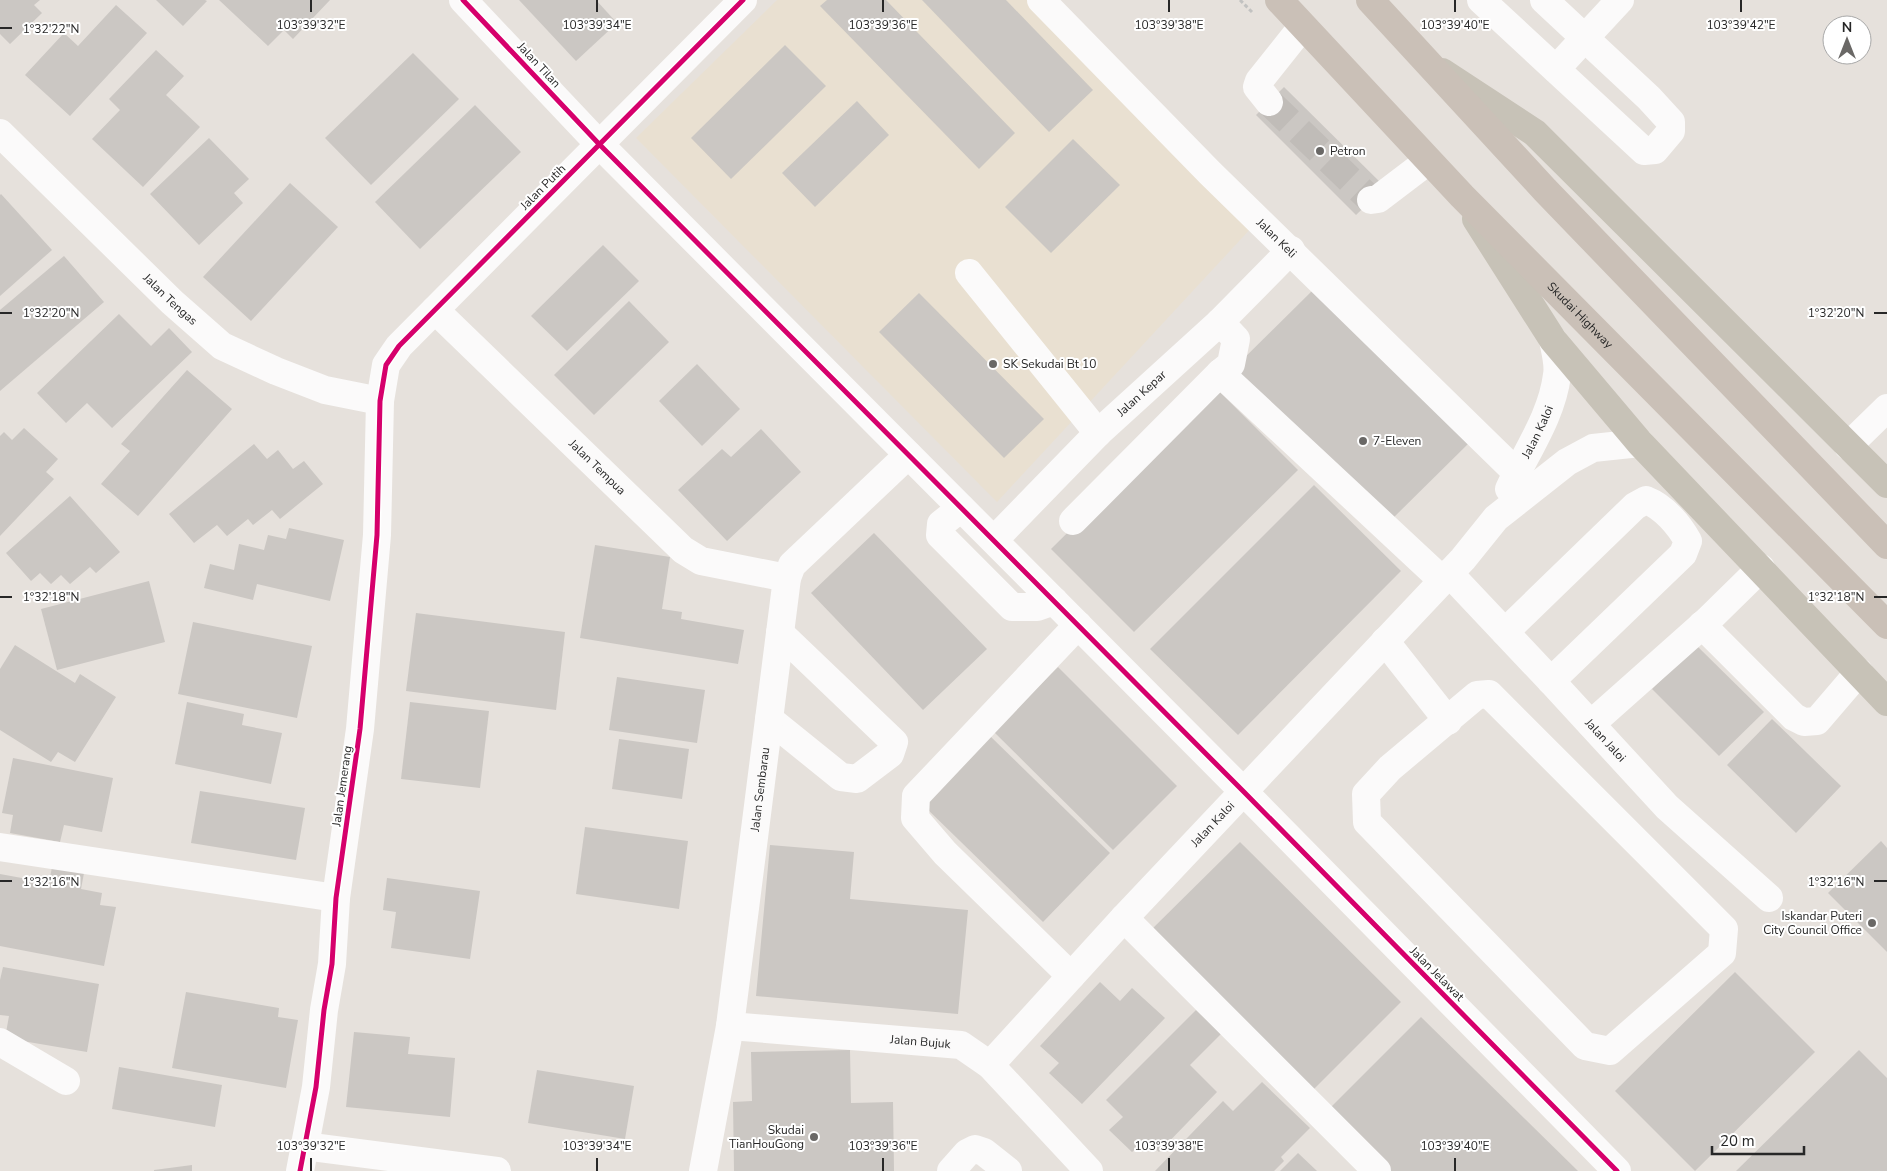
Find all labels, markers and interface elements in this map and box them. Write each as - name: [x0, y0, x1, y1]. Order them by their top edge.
- north arrow: [1822, 15, 1872, 65]
- text: 103°39'32"E: [276, 17, 346, 33]
- text: 103°39'34"E: [562, 17, 632, 33]
- text: 103°39'36"E: [848, 17, 918, 33]
- text: 103°39'38"E: [1134, 17, 1204, 33]
- text: 103°39'40"E: [1420, 17, 1490, 33]
- text: 103°39'42"E: [1706, 17, 1776, 33]
- text: N: [1842, 18, 1852, 37]
- text: 1°32'22"N: [23, 21, 79, 37]
- street label: Jalan Tilan: [513, 38, 564, 91]
- place label: Petron: [1330, 143, 1366, 159]
- marker: Petron: [1314, 145, 1326, 157]
- street label: Jalan Putih: [516, 161, 569, 214]
- street label: Jalan Keli: [1252, 214, 1300, 261]
- street label: Jalan Tengas: [139, 269, 201, 329]
- street label: Skudai Highway: [1544, 278, 1617, 353]
- text: 1°32'20"N: [23, 305, 79, 321]
- text: 1°32'20"N: [1808, 305, 1864, 321]
- place label: SK Sekudai Bt 10: [1003, 356, 1096, 372]
- marker: SK Sekudai Bt 10: [987, 358, 999, 370]
- street label: Jalan Kepar: [1113, 366, 1170, 421]
- street label: Jalan Kaloi: [1518, 403, 1557, 462]
- place label: 7-Eleven: [1373, 433, 1421, 449]
- street label: Jalan Tempua: [565, 435, 629, 498]
- marker: 7-Eleven: [1357, 435, 1369, 447]
- text: 1°32'18"N: [23, 589, 79, 605]
- text: 1°32'18"N: [1808, 589, 1864, 605]
- street label: Jalan Jaloi: [1581, 714, 1629, 765]
- street label: Jalan Jemerang: [328, 745, 356, 828]
- street label: Jalan Sembarau: [747, 746, 773, 834]
- street label: Jalan Kaloi: [1187, 798, 1238, 851]
- text: 1°32'16"N: [23, 874, 79, 890]
- text: 1°32'16"N: [1808, 874, 1864, 890]
- place label: Iskandar Puteri City Council Office: [1763, 908, 1862, 938]
- marker: Iskandar Puteri City Council Office: [1866, 917, 1878, 929]
- street label: Jalan Jelawat: [1406, 943, 1468, 1005]
- street label: Jalan Bujuk: [889, 1031, 952, 1052]
- place label: Skudai TianHouGong: [729, 1122, 804, 1152]
- scale bar: [1712, 1124, 1804, 1156]
- marker: Skudai TianHouGong: [808, 1131, 820, 1143]
- text: 20 m: [1720, 1131, 1755, 1151]
- text: 103°39'32"E: [276, 1138, 346, 1154]
- text: 103°39'34"E: [562, 1138, 632, 1154]
- text: 103°39'36"E: [848, 1138, 918, 1154]
- text: 103°39'38"E: [1134, 1138, 1204, 1154]
- text: 103°39'40"E: [1420, 1138, 1490, 1154]

